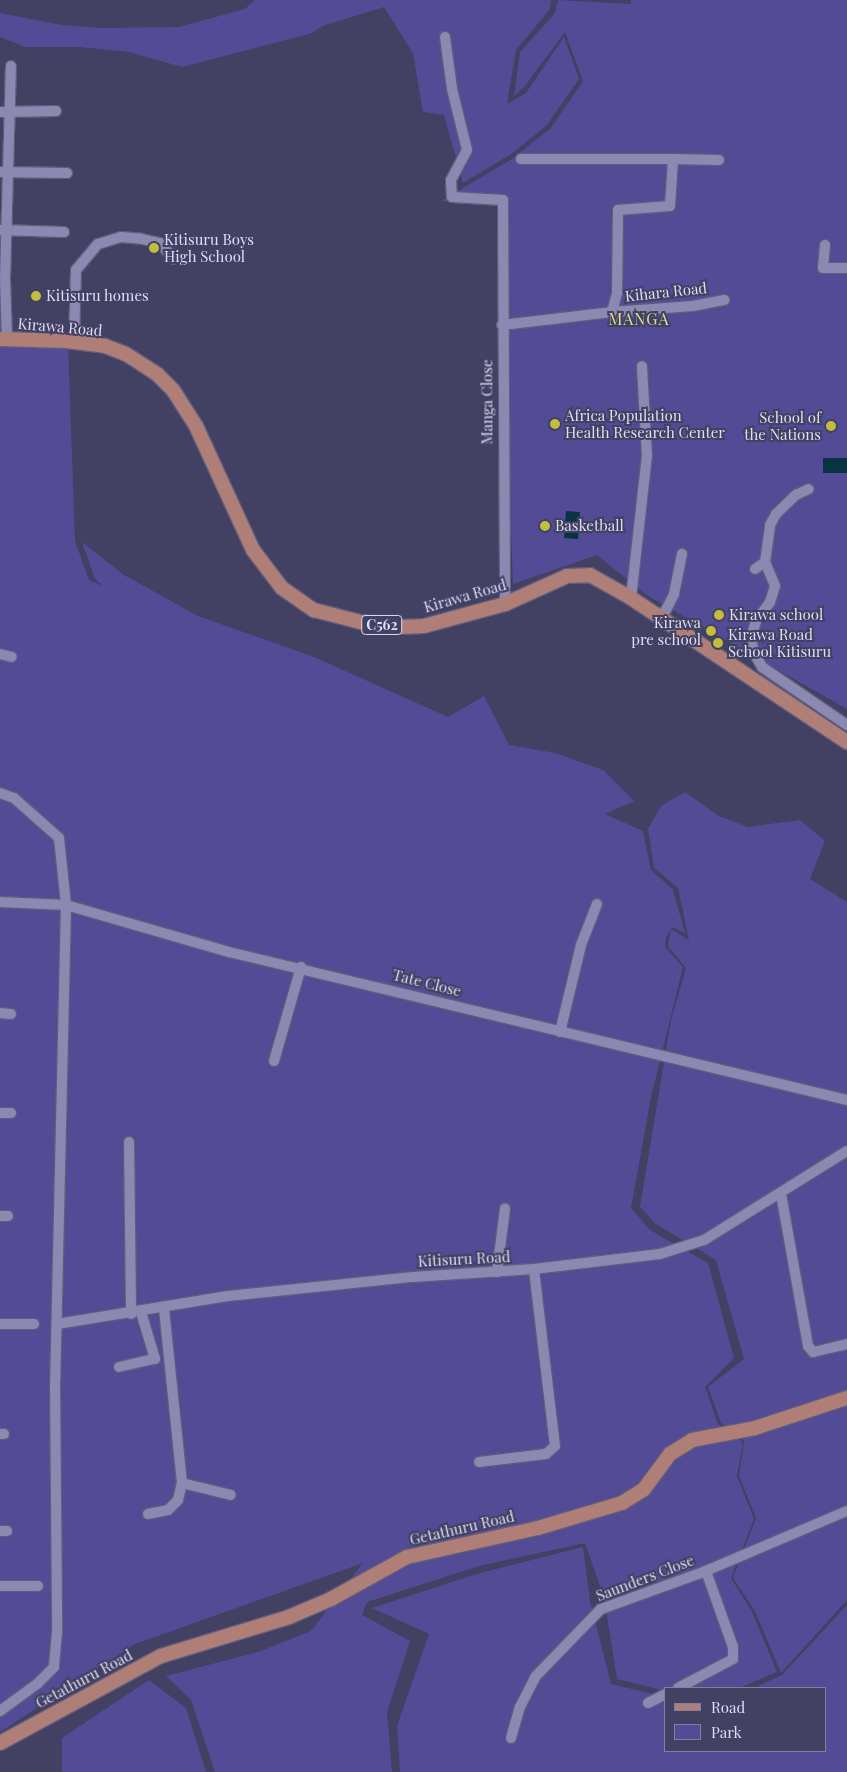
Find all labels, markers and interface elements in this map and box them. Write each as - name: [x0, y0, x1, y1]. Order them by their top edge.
- place label: Kitisuru Boys High School: [164, 230, 254, 265]
- marker: Kitisuru Boys High School: [148, 242, 160, 254]
- street label: Kihara Road: [624, 279, 708, 305]
- place label: Kitisuru homes: [46, 287, 149, 305]
- marker: Kitisuru homes: [30, 290, 42, 302]
- district label: MANGA: [608, 309, 670, 329]
- street label: Kirawa Road: [17, 314, 103, 340]
- street label: Manga Close: [478, 359, 496, 445]
- place label: Africa Population Health Research Center: [565, 406, 725, 441]
- place label: School of the Nations: [744, 408, 821, 443]
- marker: Africa Population Health Research Center: [549, 418, 561, 430]
- marker: School of the Nations: [825, 420, 837, 432]
- place label: Basketball: [555, 517, 624, 535]
- marker: Basketball: [539, 520, 551, 532]
- street label: Kirawa Road: [422, 576, 508, 616]
- place label: Kirawa school: [729, 606, 823, 624]
- marker: Kirawa school: [713, 609, 725, 621]
- place label: Kirawa pre school: [631, 613, 701, 648]
- road number: C562: [361, 614, 403, 636]
- marker: Kirawa pre school: [705, 625, 717, 637]
- place label: Kirawa Road School Kitisuru: [728, 625, 831, 660]
- marker: Kirawa Road School Kitisuru: [712, 637, 724, 649]
- street label: Tate Close: [391, 966, 463, 1000]
- street label: Kitisuru Road: [417, 1248, 511, 1270]
- street label: Getathuru Road: [408, 1507, 516, 1549]
- street label: Saunders Close: [593, 1551, 697, 1605]
- street label: Getathuru Road: [33, 1646, 135, 1712]
- legend: [664, 1687, 827, 1752]
- text: Road: [711, 1697, 745, 1717]
- text: Park: [711, 1722, 742, 1742]

